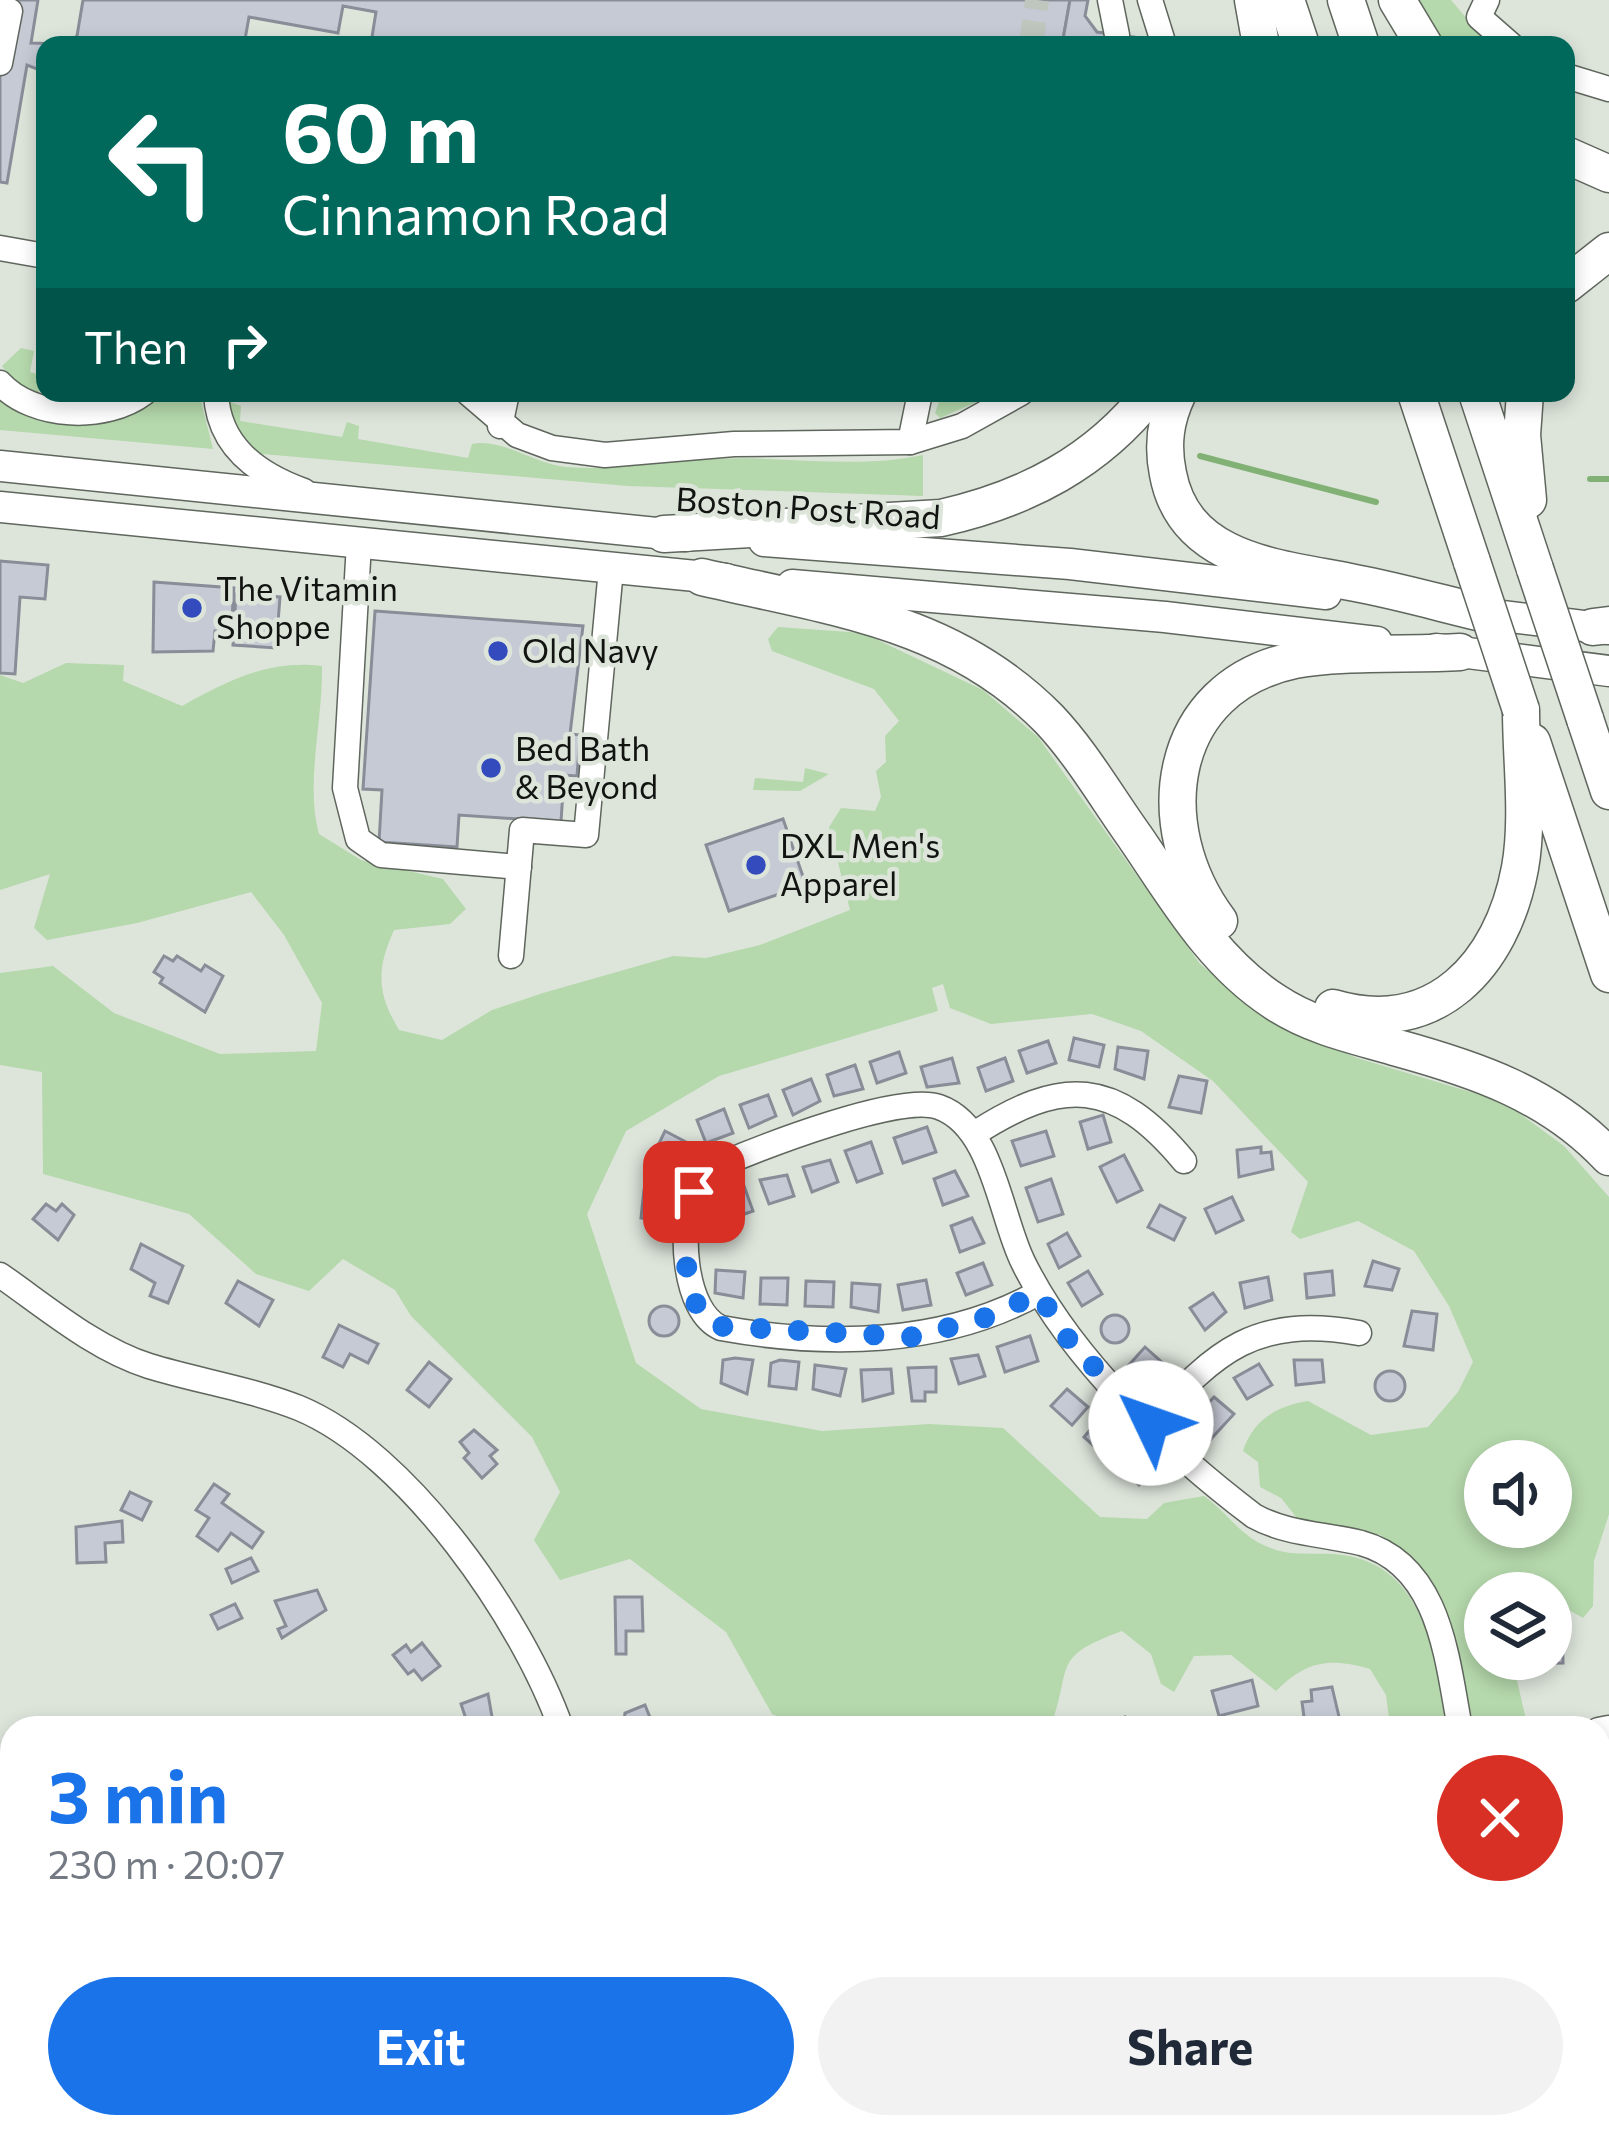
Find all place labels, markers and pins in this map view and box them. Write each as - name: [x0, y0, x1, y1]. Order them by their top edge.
- place label: The Vitamin Shoppe: [216, 567, 398, 646]
- marker: The Vitamin Shoppe: [179, 595, 205, 621]
- place label: Old Navy: [522, 629, 659, 670]
- marker: Old Navy: [485, 638, 511, 664]
- place label: Bed Bath & Beyond: [515, 727, 658, 806]
- marker: Bed Bath & Beyond: [478, 755, 504, 781]
- place label: DXL Men's Apparel: [780, 824, 940, 903]
- marker: DXL Men's Apparel: [743, 852, 769, 878]
- pin: [643, 1141, 745, 1243]

